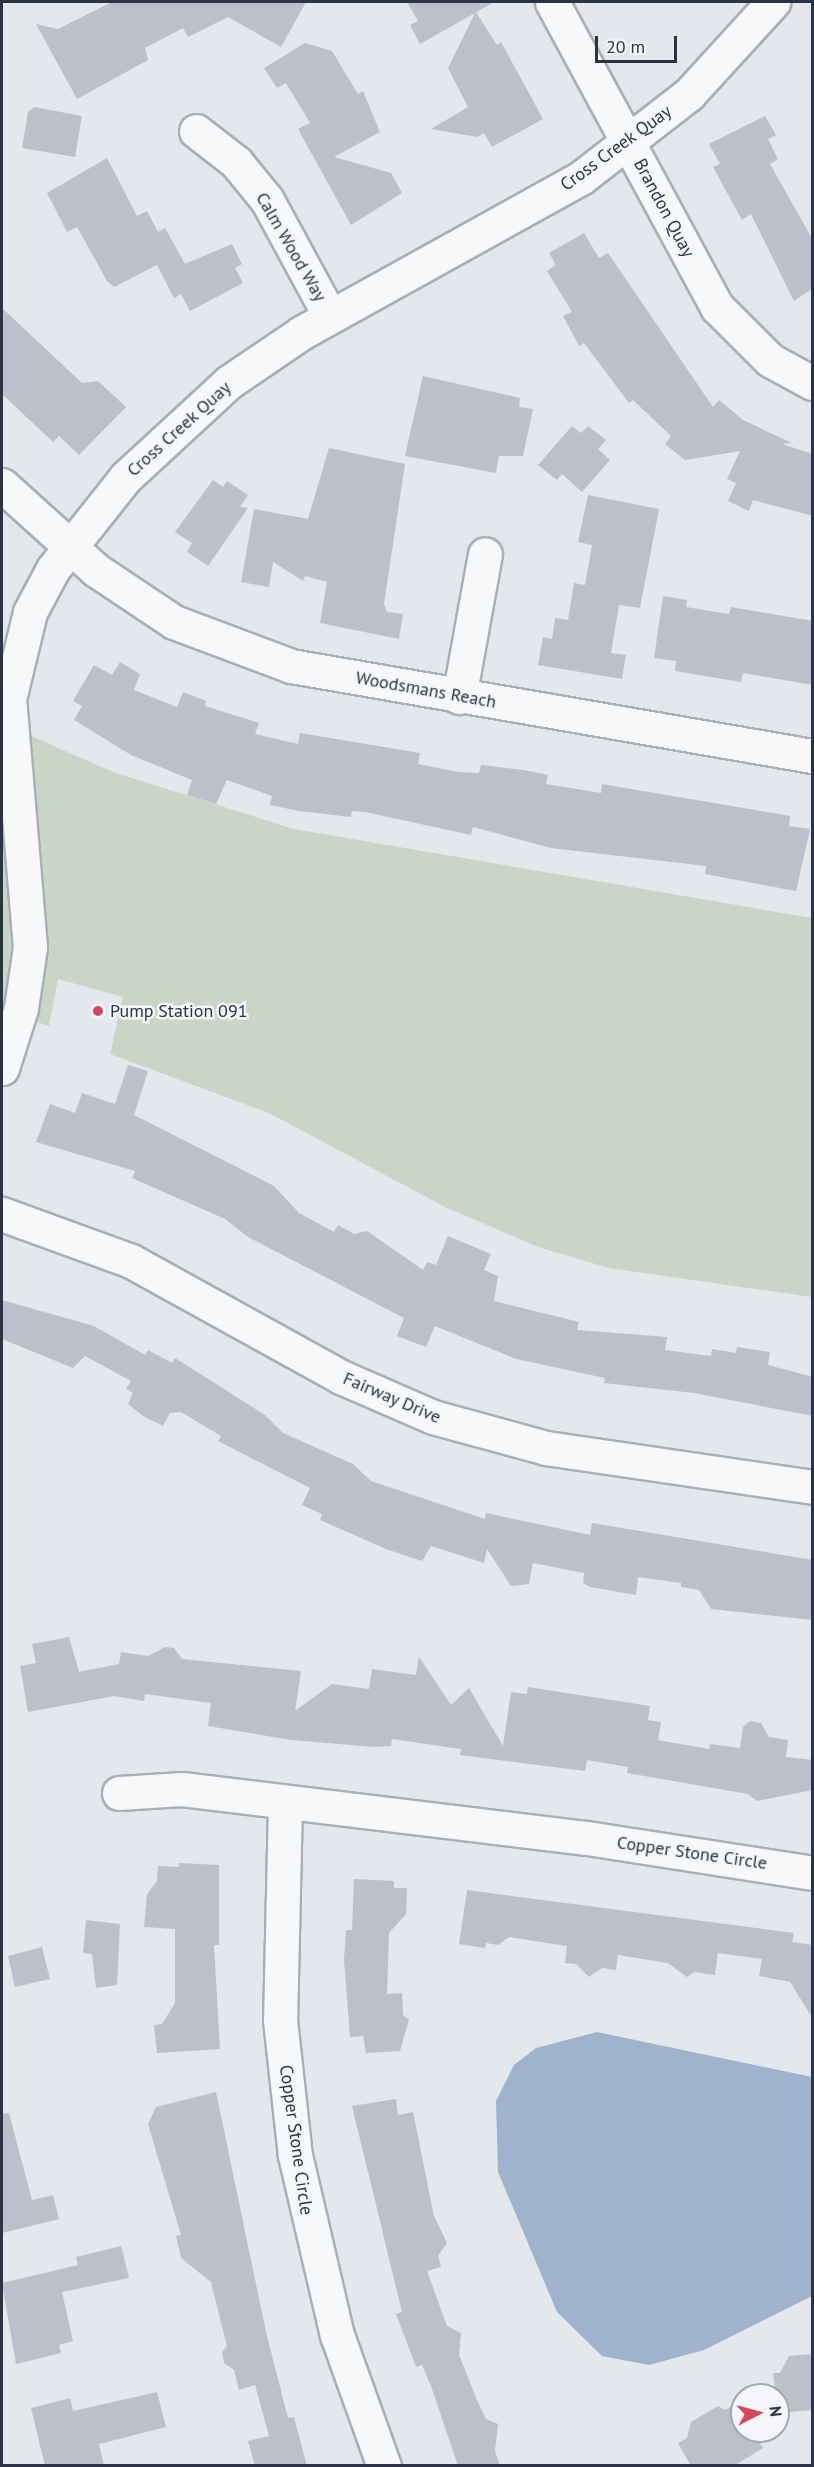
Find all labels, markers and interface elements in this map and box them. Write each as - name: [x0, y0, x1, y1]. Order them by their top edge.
- scale bar: [598, 24, 680, 62]
- text: 20 m: [606, 35, 645, 58]
- street label: Cross Creek Quay: [556, 100, 676, 196]
- street label: Brandon Quay: [629, 155, 699, 261]
- street label: Calm Wood Way: [251, 188, 331, 306]
- street label: Cross Creek Quay: [122, 377, 236, 481]
- street label: Woodsmans Reach: [354, 667, 498, 713]
- place label: Pump Station 091: [110, 1000, 248, 1022]
- marker: Pump Station 091: [91, 1004, 105, 1018]
- street label: Fairway Drive: [340, 1368, 444, 1428]
- street label: Copper Stone Circle: [615, 1832, 769, 1874]
- street label: Copper Stone Circle: [275, 2063, 317, 2217]
- north arrow: [730, 2383, 790, 2443]
- text: N: [765, 2405, 786, 2418]

